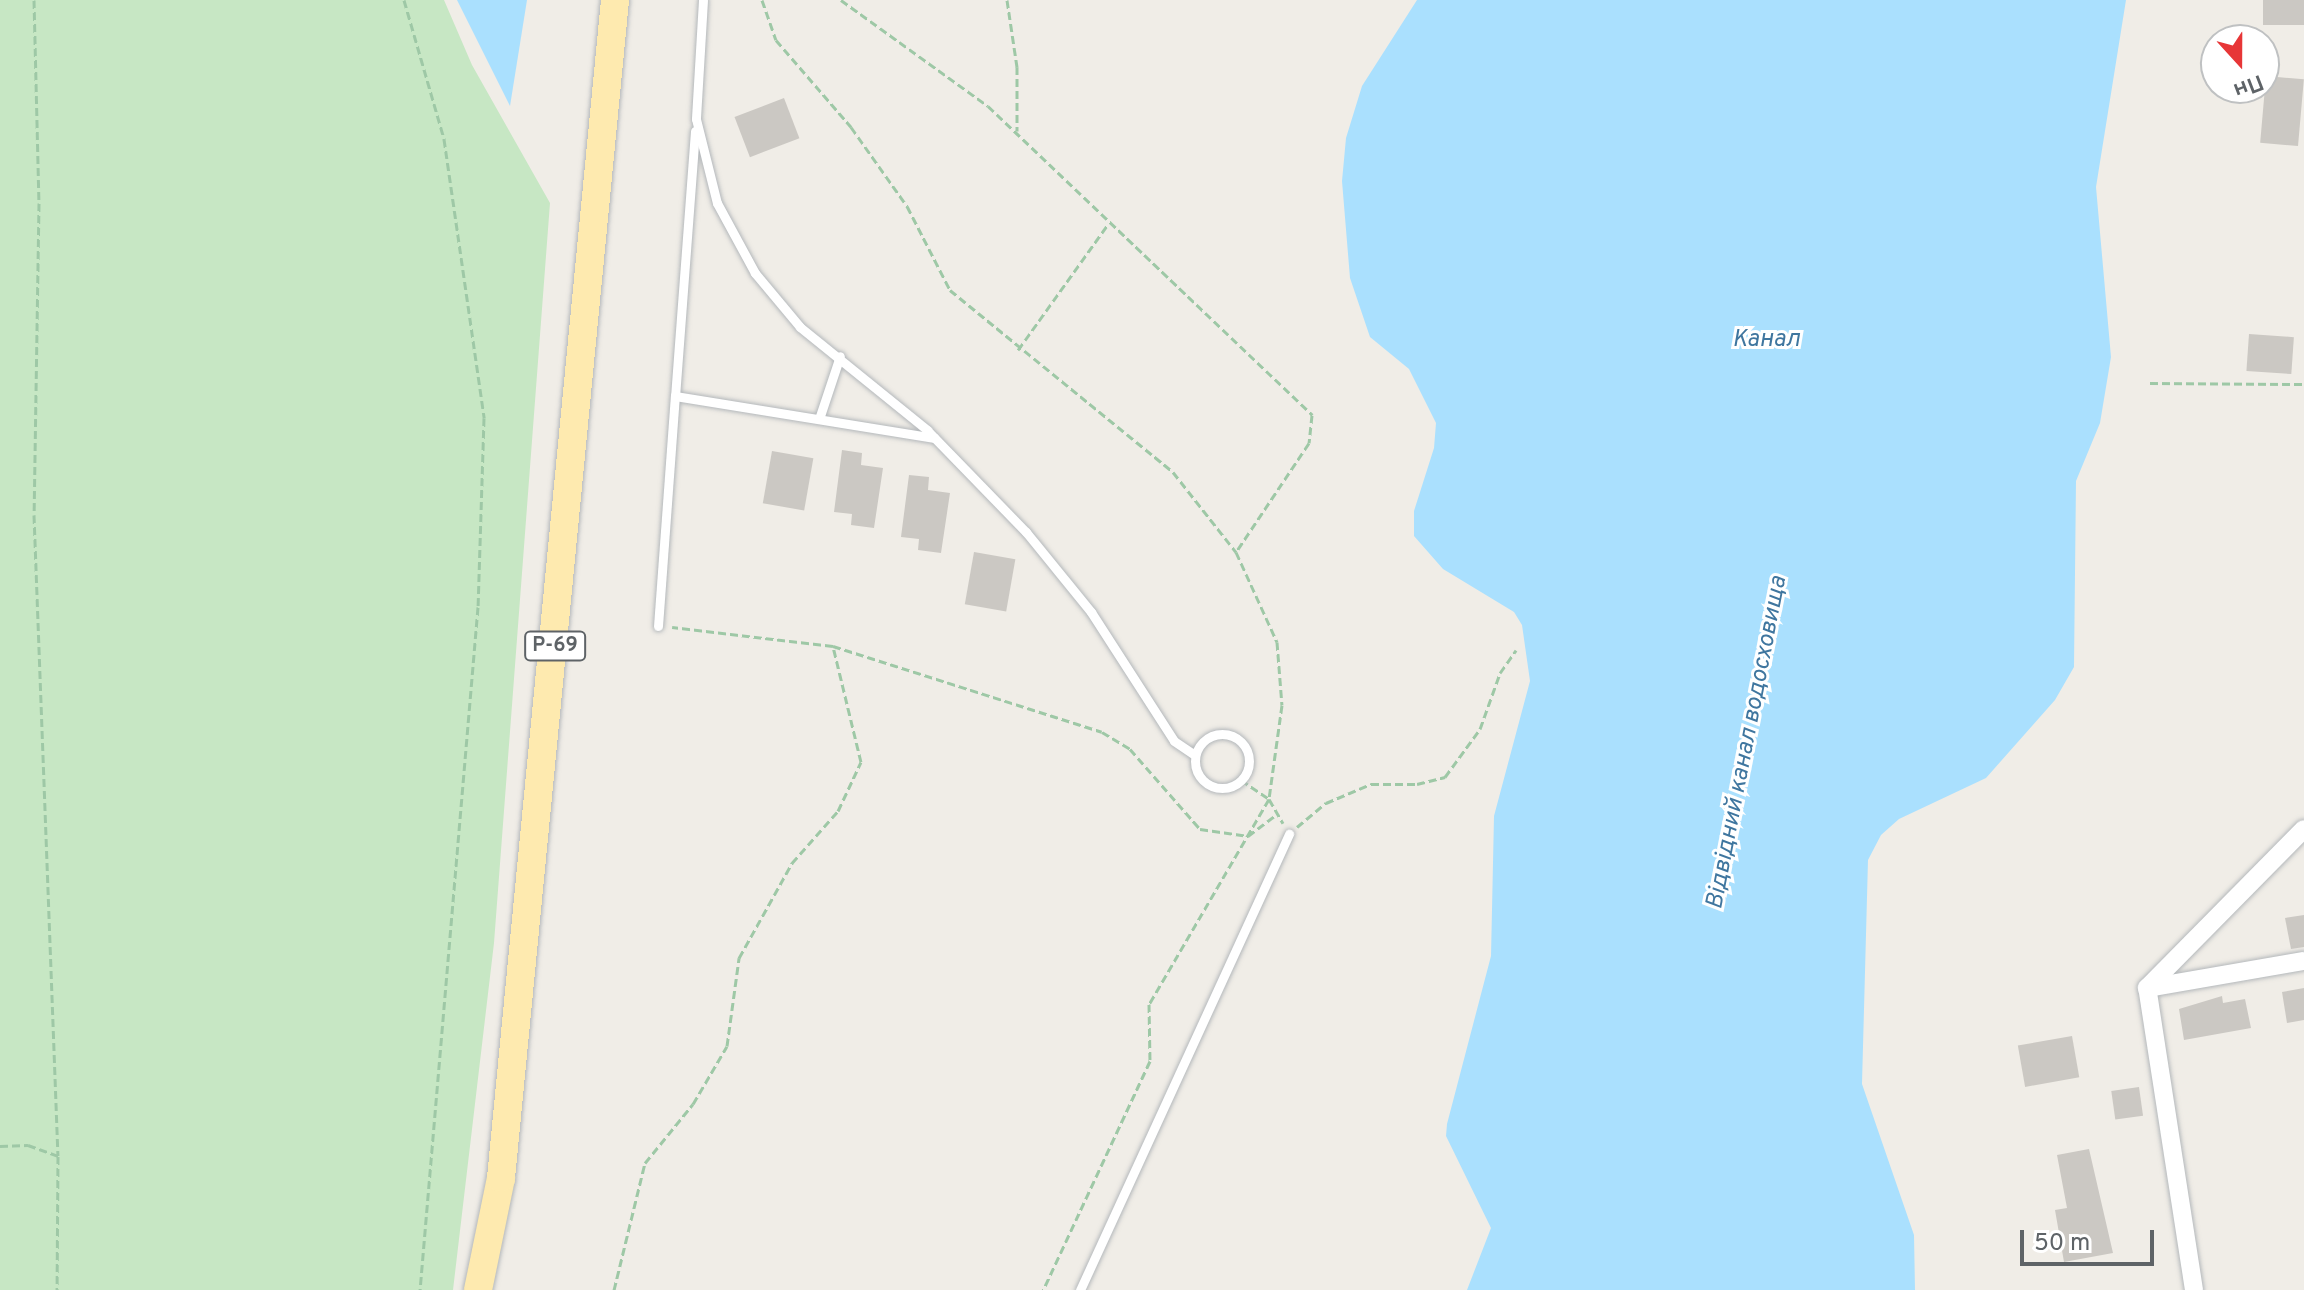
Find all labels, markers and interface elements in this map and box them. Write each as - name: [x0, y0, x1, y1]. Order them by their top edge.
- north arrow: [2200, 24, 2280, 104]
- text: Пн: [2229, 67, 2267, 103]
- water label: Канал: [1732, 327, 1800, 355]
- water label: Відвідний канал водосховища: [1702, 574, 1794, 912]
- road number: Р-69: [523, 630, 587, 662]
- scale bar: [2024, 1214, 2158, 1264]
- text: 50 m: [2034, 1229, 2090, 1259]

